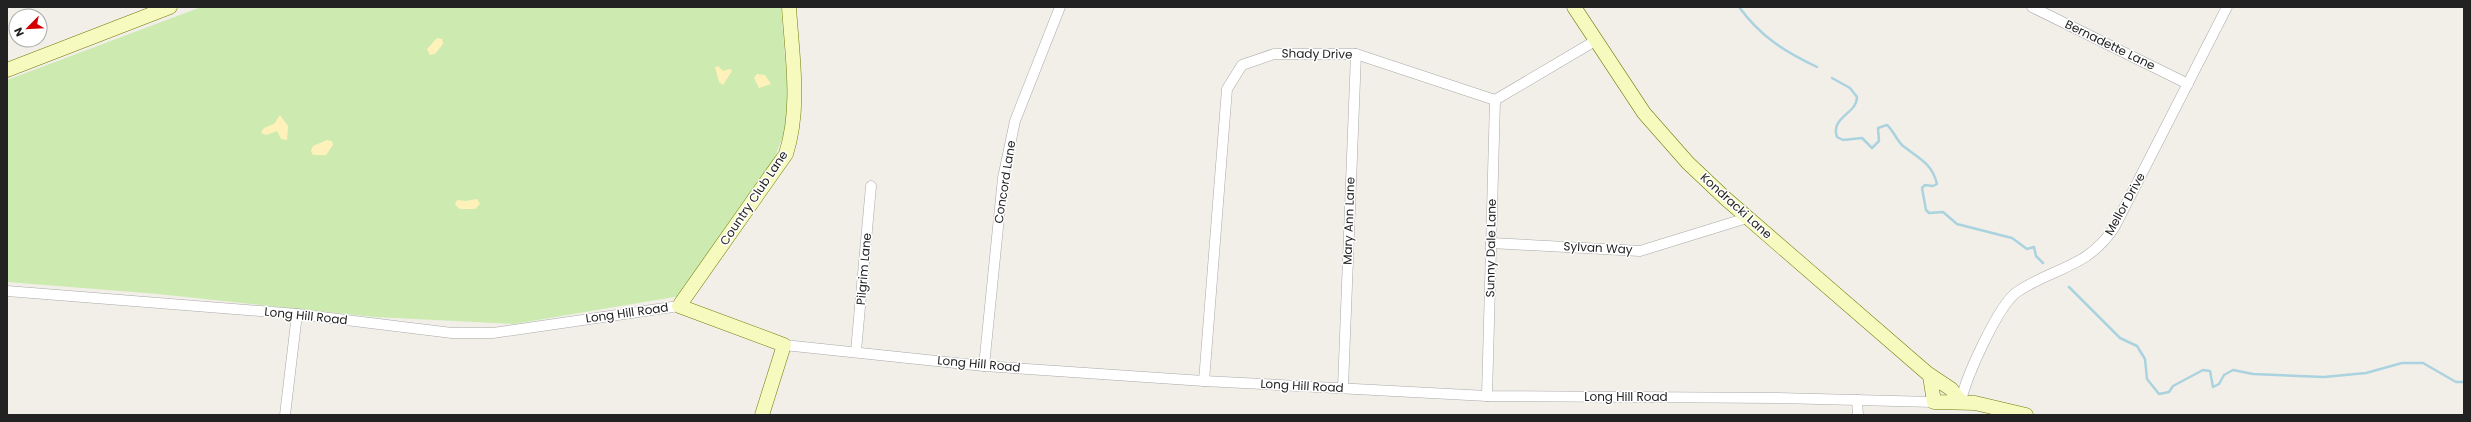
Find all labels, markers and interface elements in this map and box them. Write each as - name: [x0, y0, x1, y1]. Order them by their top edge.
- north arrow: [8, 8, 48, 48]
- street label: Bernadette Lane: [2062, 15, 2158, 74]
- text: N: [10, 25, 28, 39]
- street label: Shady Drive: [1281, 44, 1353, 63]
- street label: Concord Lane: [990, 139, 1019, 225]
- street label: Country Club Lane: [716, 147, 792, 248]
- street label: Kondracki Lane: [1697, 169, 1776, 242]
- street label: Mellor Drive: [2100, 169, 2149, 238]
- street label: Mary Ann Lane: [1338, 177, 1359, 265]
- street label: Sunny Dale Lane: [1481, 199, 1500, 297]
- street label: Pilgrim Lane: [852, 232, 875, 306]
- street label: Sylvan Way: [1563, 237, 1633, 258]
- street label: Long Hill Road: [584, 298, 669, 327]
- street label: Long Hill Road: [264, 303, 348, 328]
- street label: Long Hill Road: [937, 351, 1021, 376]
- street label: Long Hill Road: [1260, 375, 1344, 396]
- street label: Long Hill Road: [1584, 388, 1668, 405]

